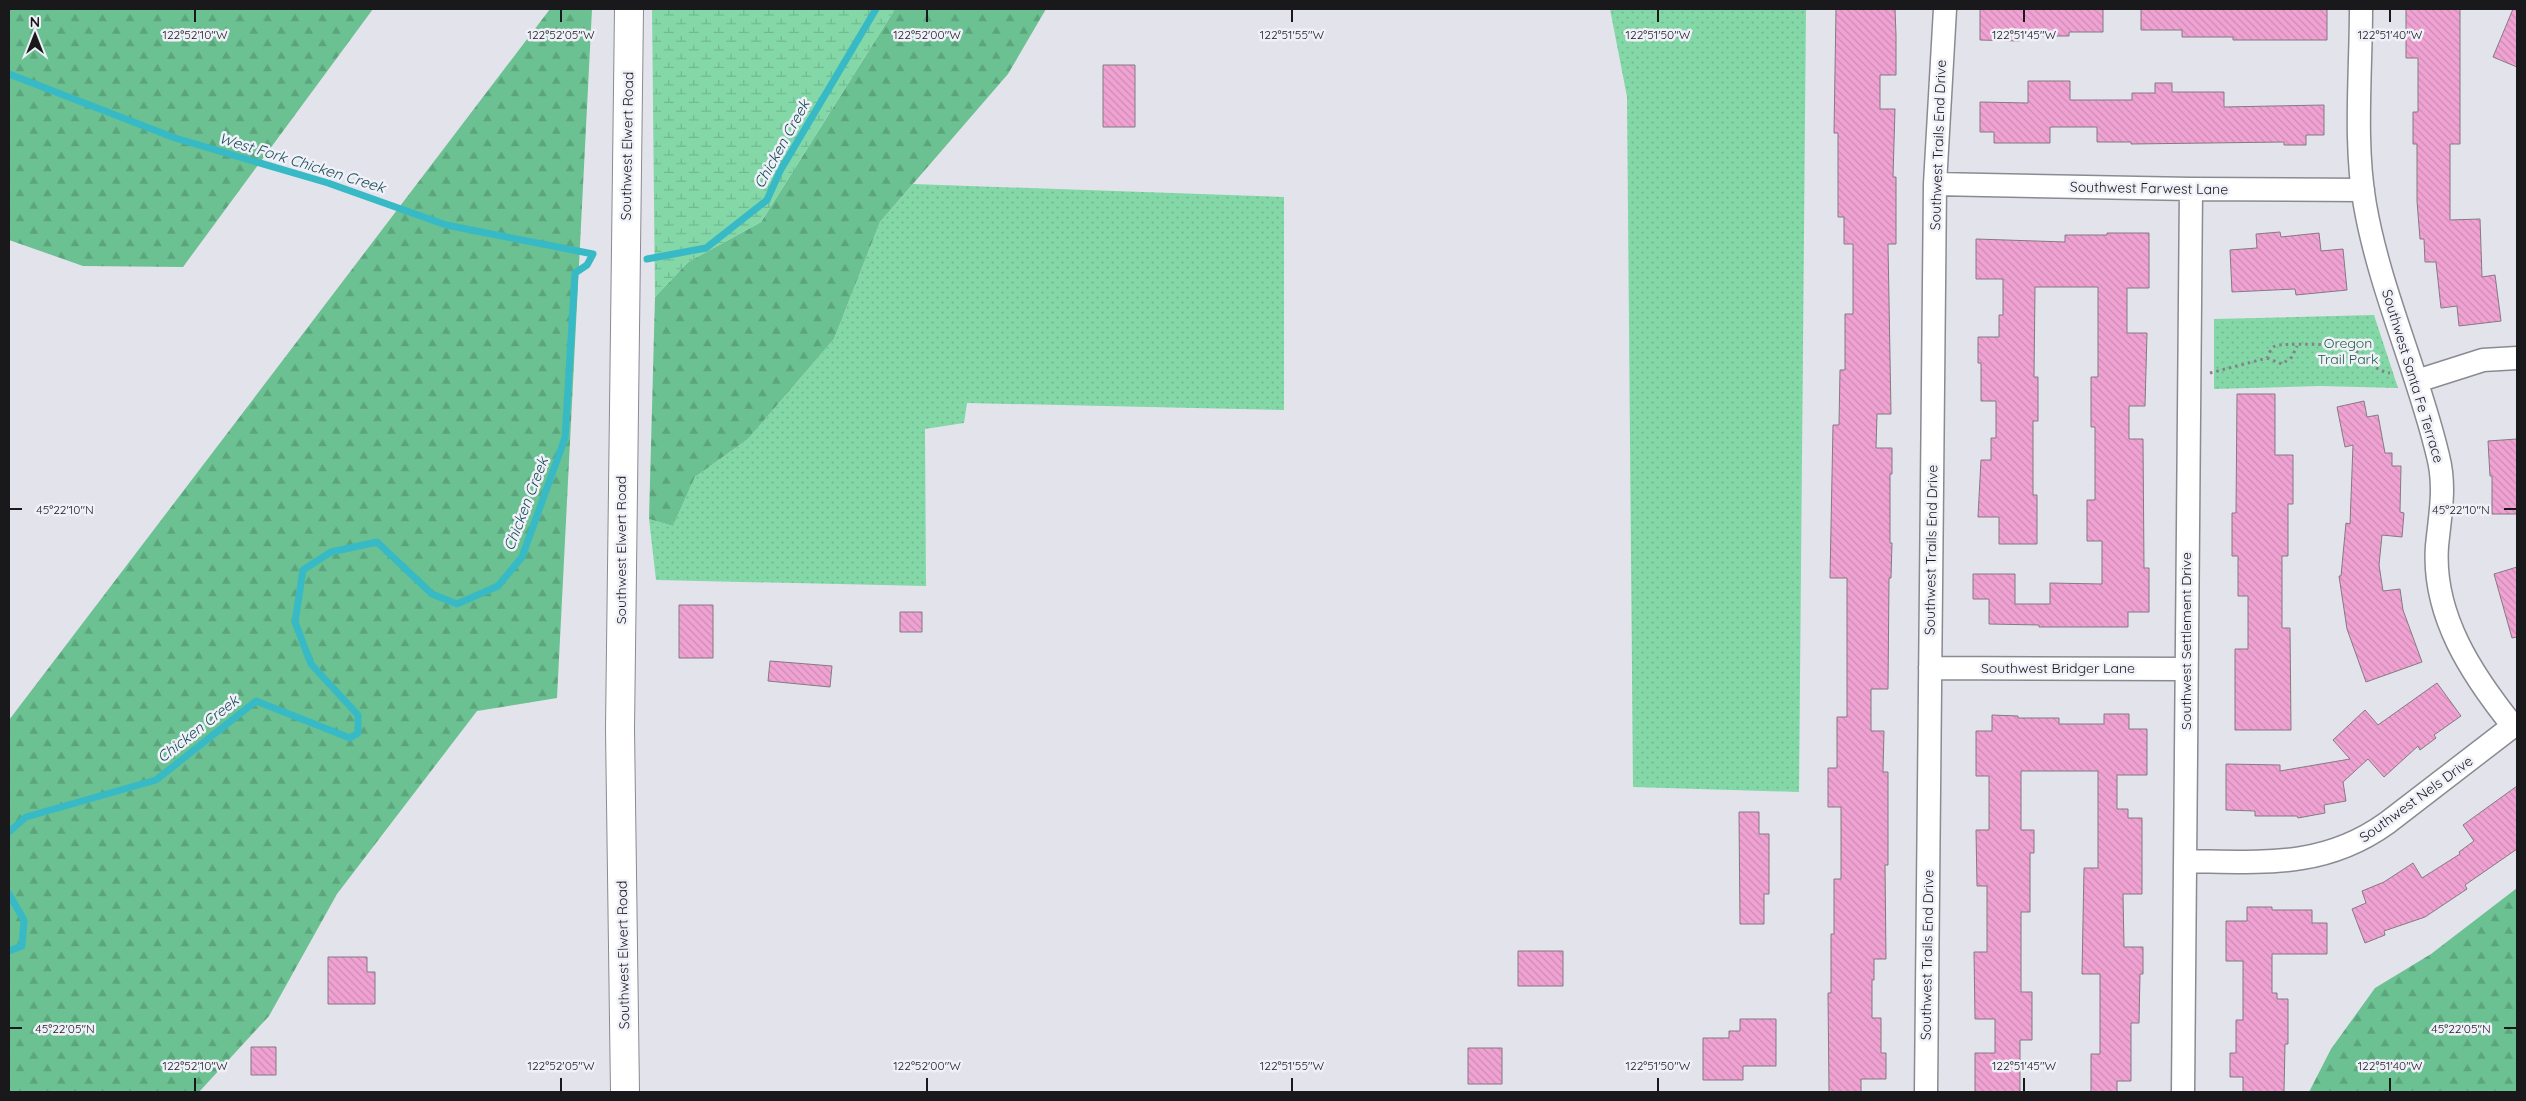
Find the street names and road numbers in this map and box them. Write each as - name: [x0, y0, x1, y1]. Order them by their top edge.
- street label: Southwest Trails End Drive: [1926, 59, 1950, 231]
- street label: Southwest Elwert Road: [617, 72, 637, 220]
- street label: Southwest Farwest Lane: [2070, 178, 2228, 198]
- street label: Southwest Santa Fe Terrace: [2378, 287, 2448, 465]
- street label: Southwest Trails End Drive: [1921, 465, 1941, 635]
- street label: Southwest Elwert Road: [612, 476, 630, 624]
- street label: Southwest Settlement Drive: [2177, 552, 2195, 730]
- street label: Southwest Bridger Lane: [1981, 659, 2135, 677]
- street label: Southwest Nels Drive: [2356, 752, 2476, 846]
- street label: Southwest Trails End Drive: [1917, 870, 1937, 1040]
- street label: Southwest Elwert Road: [613, 881, 633, 1029]

